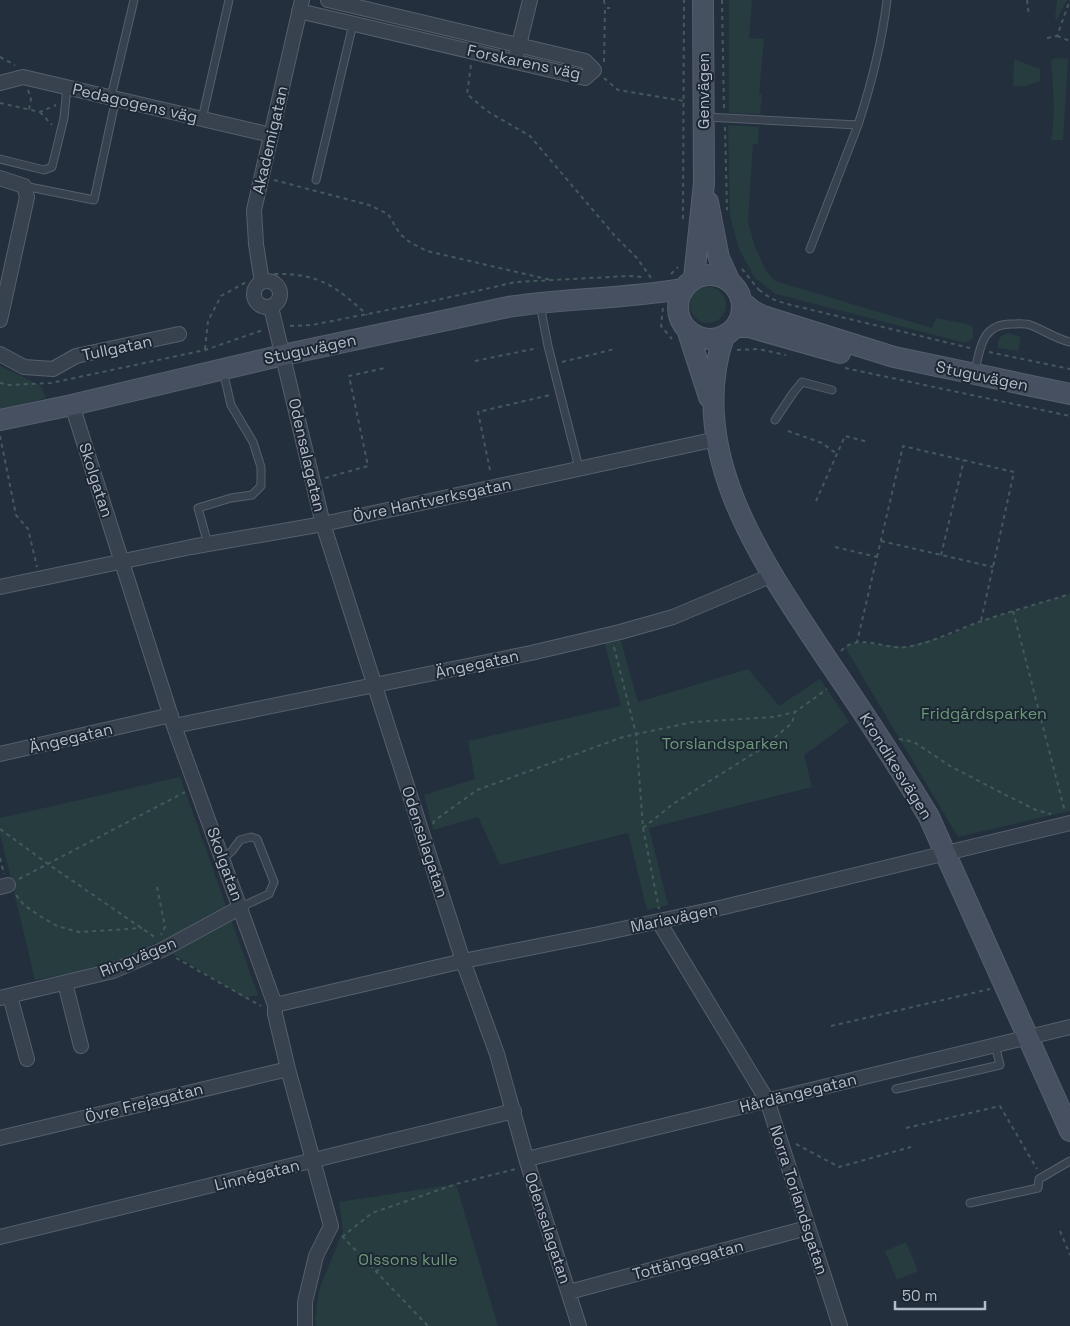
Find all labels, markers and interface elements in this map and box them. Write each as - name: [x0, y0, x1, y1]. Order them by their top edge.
- street label: Forskarens väg: [465, 40, 583, 84]
- street label: Genvägen: [693, 53, 714, 129]
- street label: Pedagogens väg: [70, 78, 200, 128]
- street label: Akademigatan: [247, 84, 293, 196]
- street label: Stuguvägen: [262, 329, 358, 369]
- street label: Tullgatan: [80, 330, 154, 366]
- street label: Stuguvägen: [934, 356, 1030, 396]
- street label: Odensalagatan: [284, 396, 330, 514]
- street label: Skolgatan: [74, 440, 118, 520]
- street label: Övre Hantverksgatan: [351, 473, 513, 527]
- street label: Ängegatan: [433, 645, 521, 683]
- park label: Fridgårdsparken: [921, 703, 1047, 724]
- street label: Krondikesvägen: [855, 709, 937, 823]
- street label: Ängegatan: [27, 718, 115, 758]
- park label: Torslandsparken: [662, 733, 788, 754]
- street label: Odensalagatan: [397, 784, 453, 900]
- street label: Skolgatan: [202, 824, 248, 904]
- street label: Mariavägen: [628, 899, 720, 937]
- street label: Ringvägen: [97, 932, 179, 982]
- street label: Hårdängegatan: [737, 1068, 859, 1118]
- street label: Övre Frejagatan: [83, 1078, 205, 1128]
- street label: Norra Torlandsgatan: [765, 1123, 833, 1277]
- street label: Linnégatan: [212, 1154, 302, 1196]
- street label: Odensalagatan: [520, 1170, 576, 1286]
- street label: Tottängegatan: [630, 1235, 746, 1285]
- park label: Olssons kulle: [358, 1249, 458, 1270]
- scale bar: [895, 1278, 985, 1310]
- text: 50 m: [902, 1286, 937, 1305]

